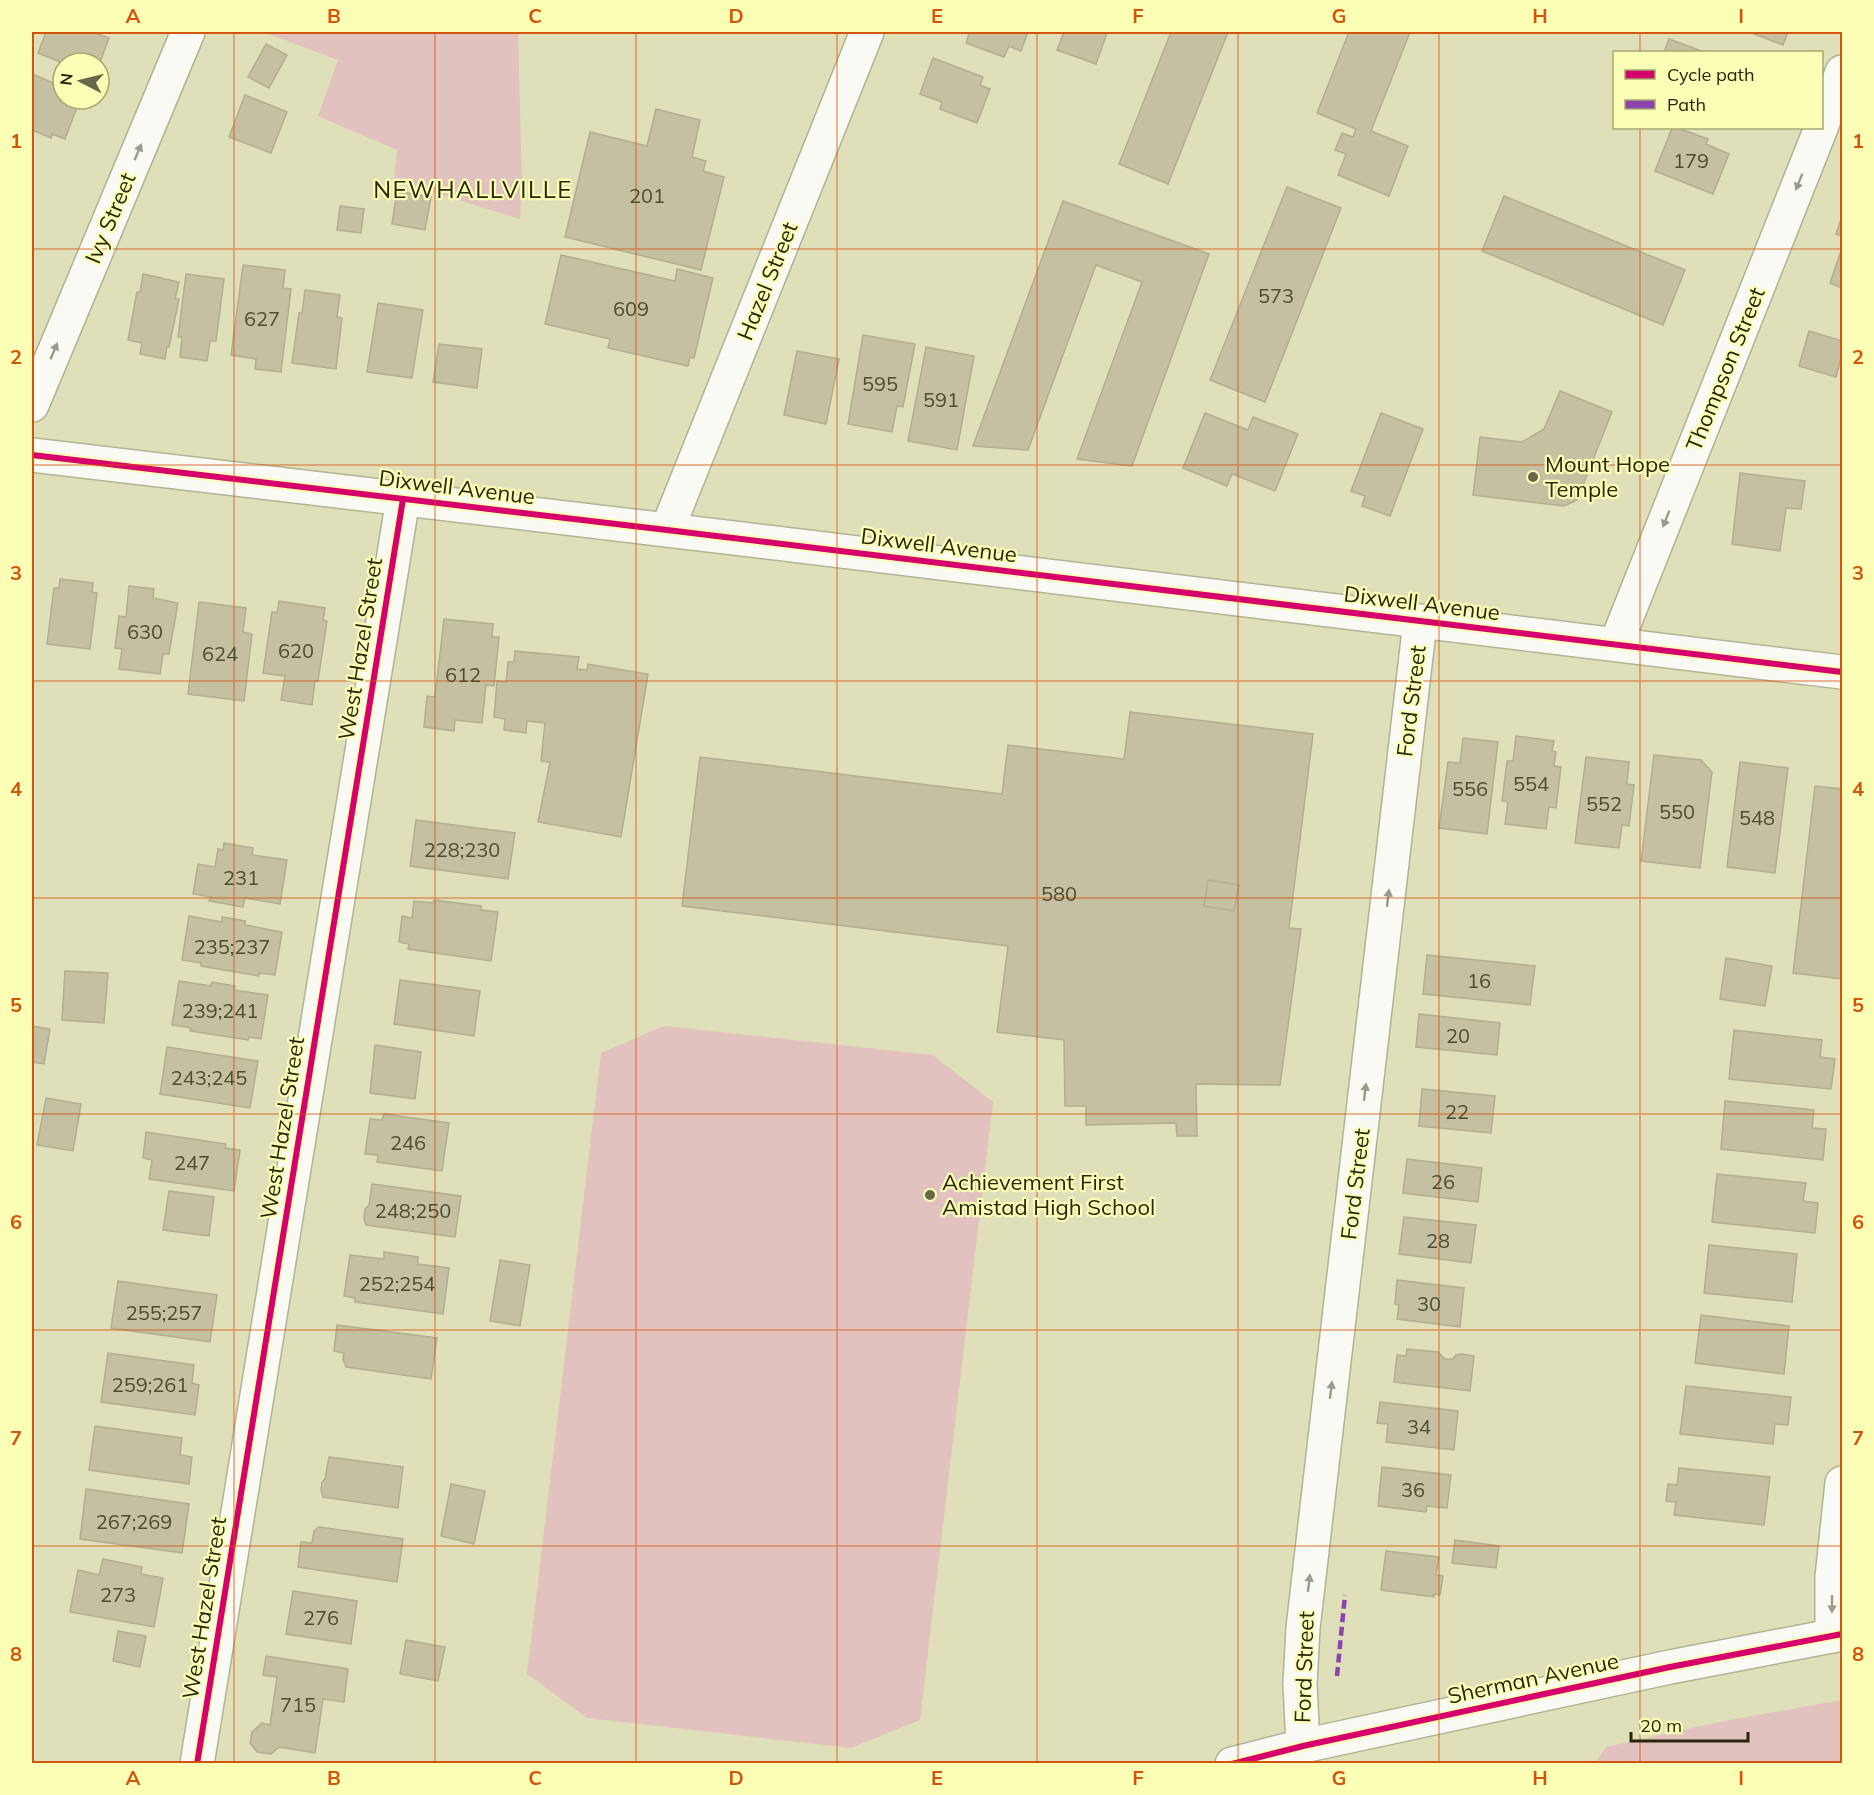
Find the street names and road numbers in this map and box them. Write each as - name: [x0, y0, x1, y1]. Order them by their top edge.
- street label: Ivy Street: [78, 168, 142, 268]
- street label: Hazel Street: [731, 218, 804, 344]
- street label: Thompson Street: [1679, 283, 1771, 455]
- street label: Dixwell Avenue: [377, 464, 537, 510]
- street label: Dixwell Avenue: [859, 522, 1019, 568]
- street label: West Hazel Street: [332, 555, 388, 742]
- street label: Dixwell Avenue: [1342, 580, 1502, 626]
- street label: Ford Street: [1390, 643, 1432, 758]
- street label: West Hazel Street: [254, 1034, 310, 1221]
- street label: Ford Street: [1334, 1126, 1376, 1241]
- street label: West Hazel Street: [176, 1514, 232, 1701]
- street label: Ford Street: [1288, 1610, 1320, 1724]
- street label: Sherman Avenue: [1445, 1646, 1621, 1710]

